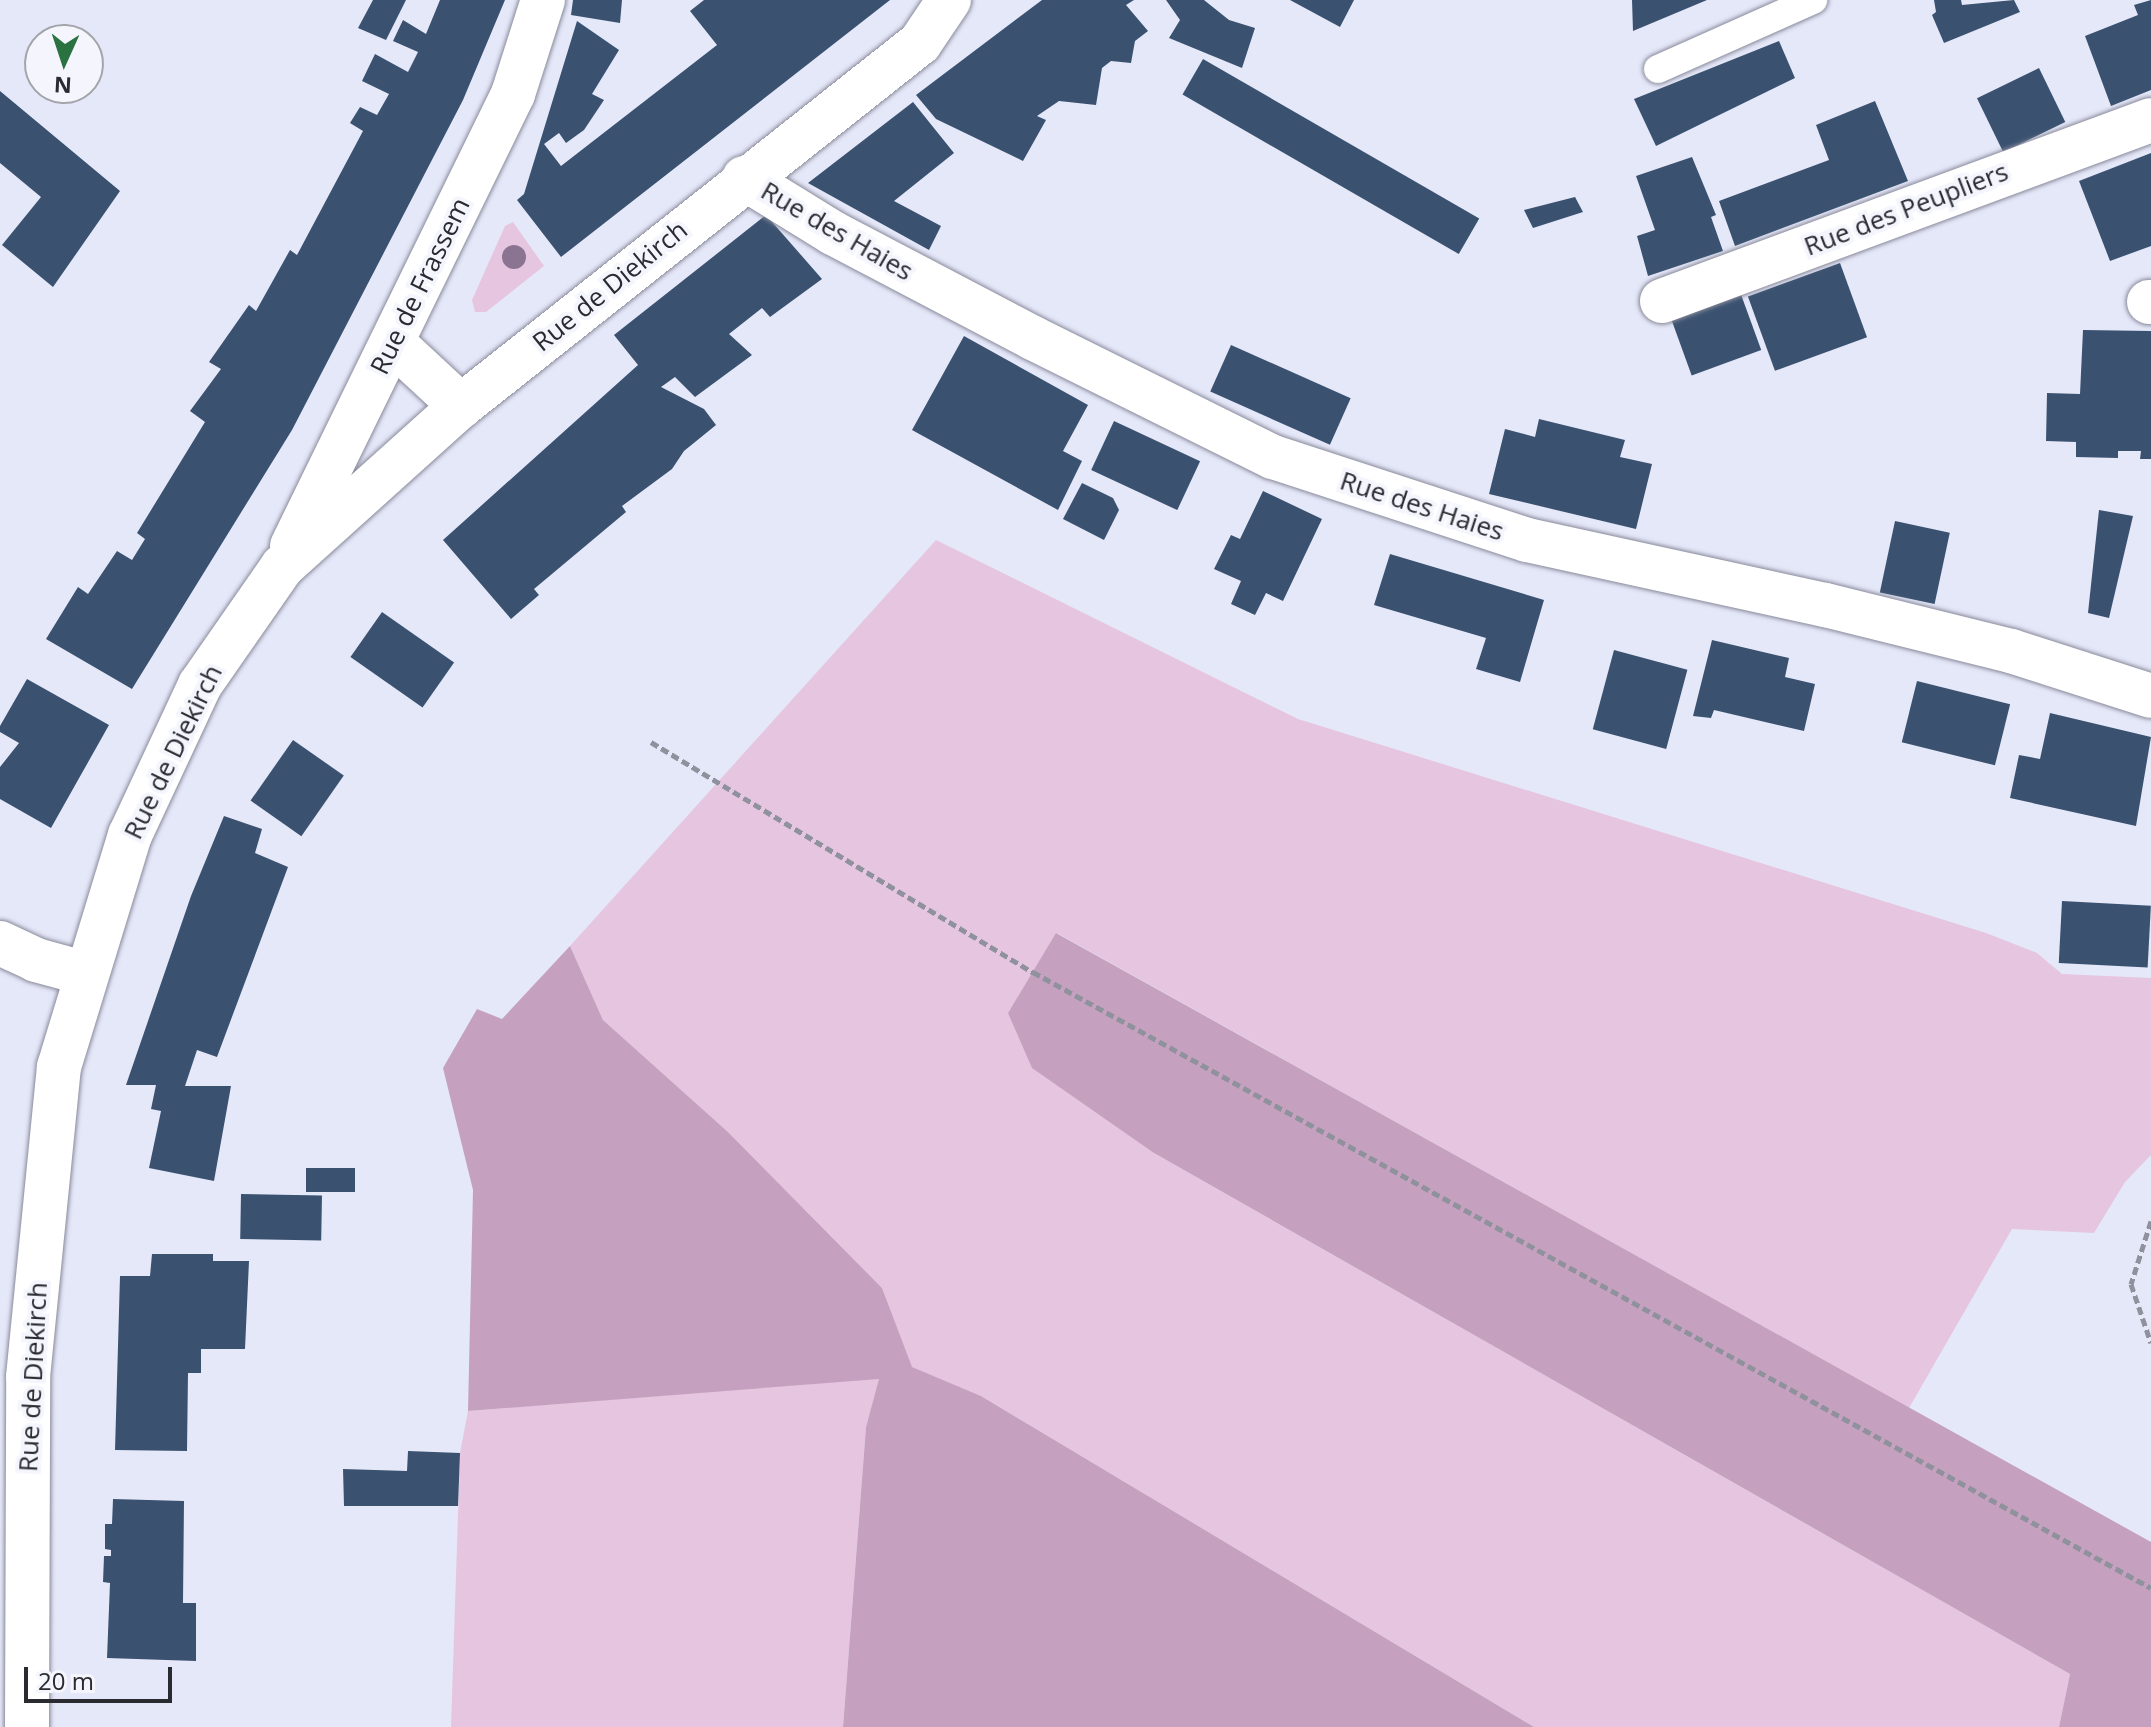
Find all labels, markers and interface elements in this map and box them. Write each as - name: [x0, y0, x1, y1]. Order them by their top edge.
- north arrow: [24, 24, 104, 104]
- text: N: [53, 71, 73, 101]
- street label: Rue des Peupliers: [1800, 156, 2012, 262]
- street label: Rue des Haies: [756, 175, 918, 287]
- street label: Rue de Frassem: [364, 193, 476, 379]
- street label: Rue de Diekirch: [526, 214, 694, 358]
- street label: Rue des Haies: [1336, 465, 1508, 547]
- street label: Rue de Diekirch: [117, 660, 229, 844]
- street label: Rue de Diekirch: [12, 1281, 54, 1473]
- scale bar: [28, 1651, 176, 1701]
- text: 20 m: [38, 1664, 94, 1697]

